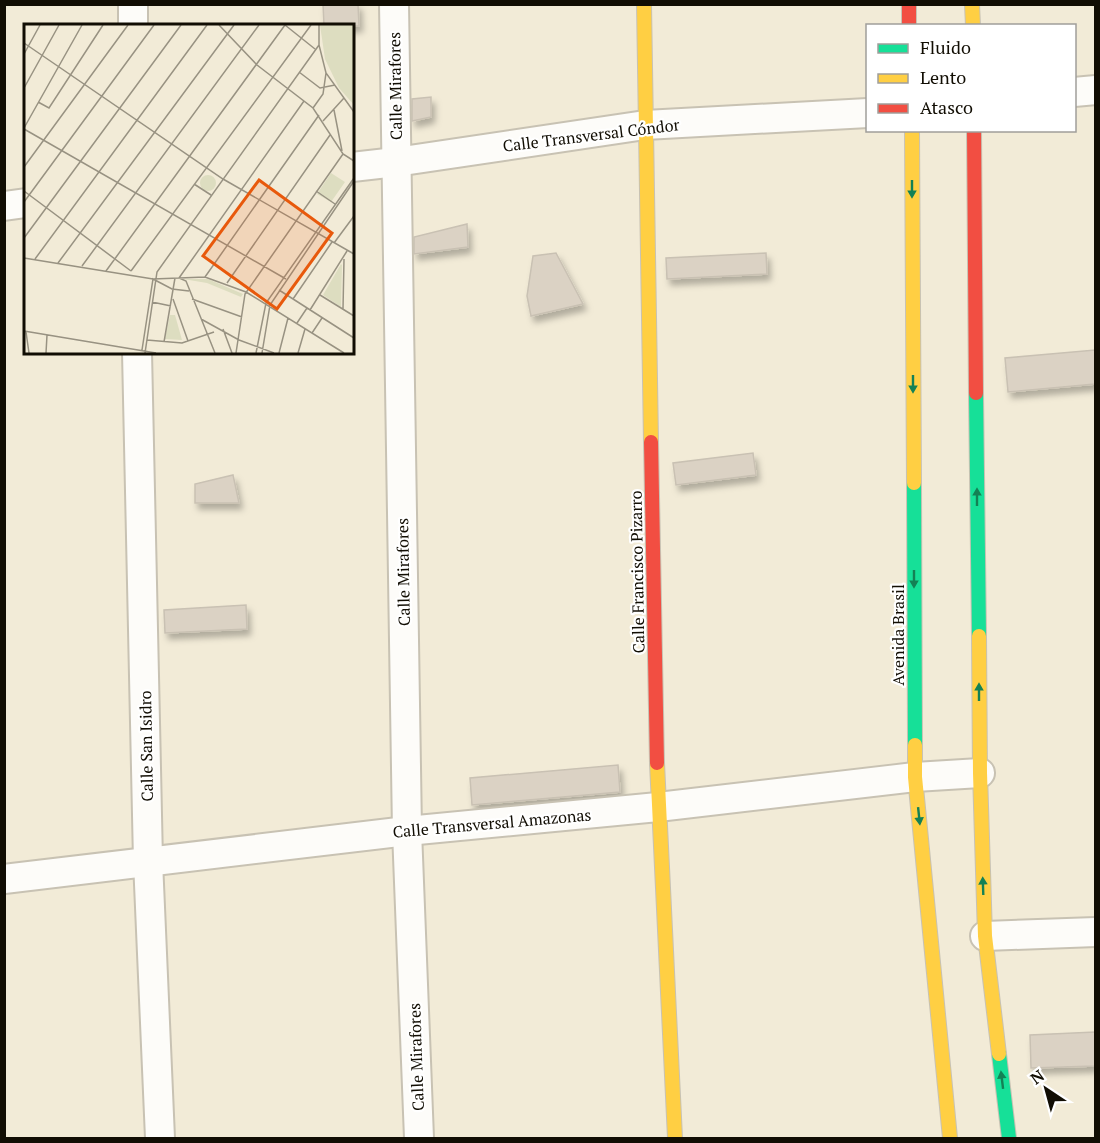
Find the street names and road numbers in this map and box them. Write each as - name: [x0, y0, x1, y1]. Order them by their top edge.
- street label: Calle Mirafores: [383, 32, 407, 140]
- street label: Calle Transversal Cóndor: [501, 113, 681, 157]
- street label: Calle Francisco Pizarro: [625, 490, 649, 654]
- street label: Calle Mirafores: [391, 518, 415, 626]
- street label: Avenida Brasil: [887, 584, 909, 686]
- street label: Calle San Isidro: [134, 690, 158, 802]
- street label: Calle Transversal Amazonas: [392, 803, 592, 843]
- street label: Calle Mirafores: [403, 1003, 429, 1111]

